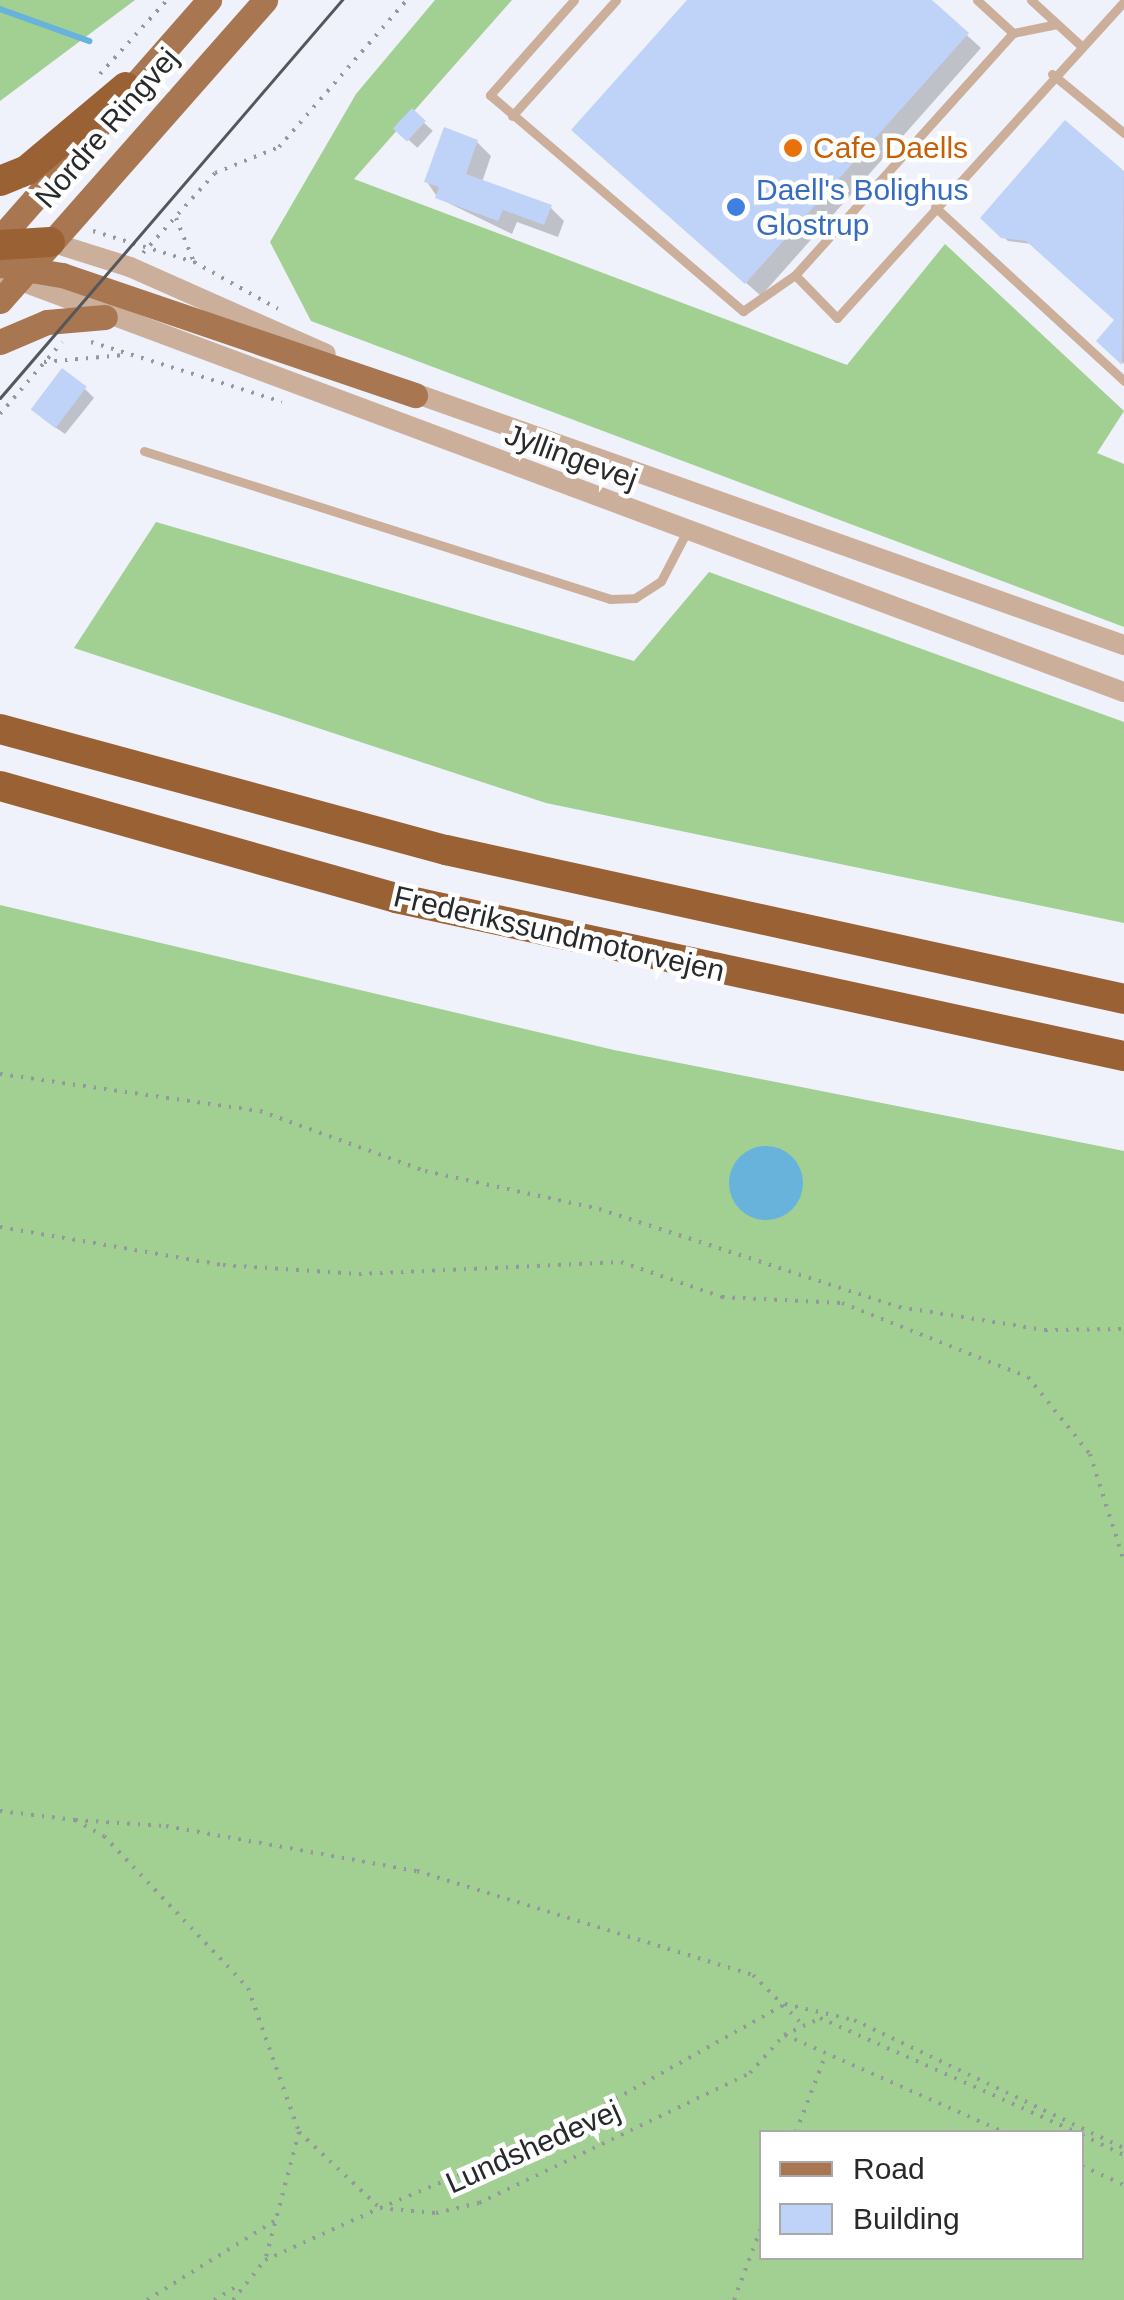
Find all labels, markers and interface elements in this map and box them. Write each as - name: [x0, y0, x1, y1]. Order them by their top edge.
- street label: Nordre Ringvej: [28, 41, 186, 215]
- place label: Cafe Daells: [813, 130, 968, 166]
- marker: Cafe Daells: [782, 137, 804, 159]
- place label: Daell's Bolighus Glostrup: [756, 172, 969, 242]
- marker: Daell's Bolighus Glostrup: [725, 196, 747, 218]
- street label: Jyllingevej: [500, 416, 642, 498]
- street label: Frederikssundmotorvejen: [390, 878, 728, 990]
- street label: Lundshedevej: [440, 2093, 626, 2201]
- legend: [759, 2130, 1084, 2260]
- text: Road: [853, 2152, 925, 2185]
- text: Building: [853, 2202, 960, 2235]

